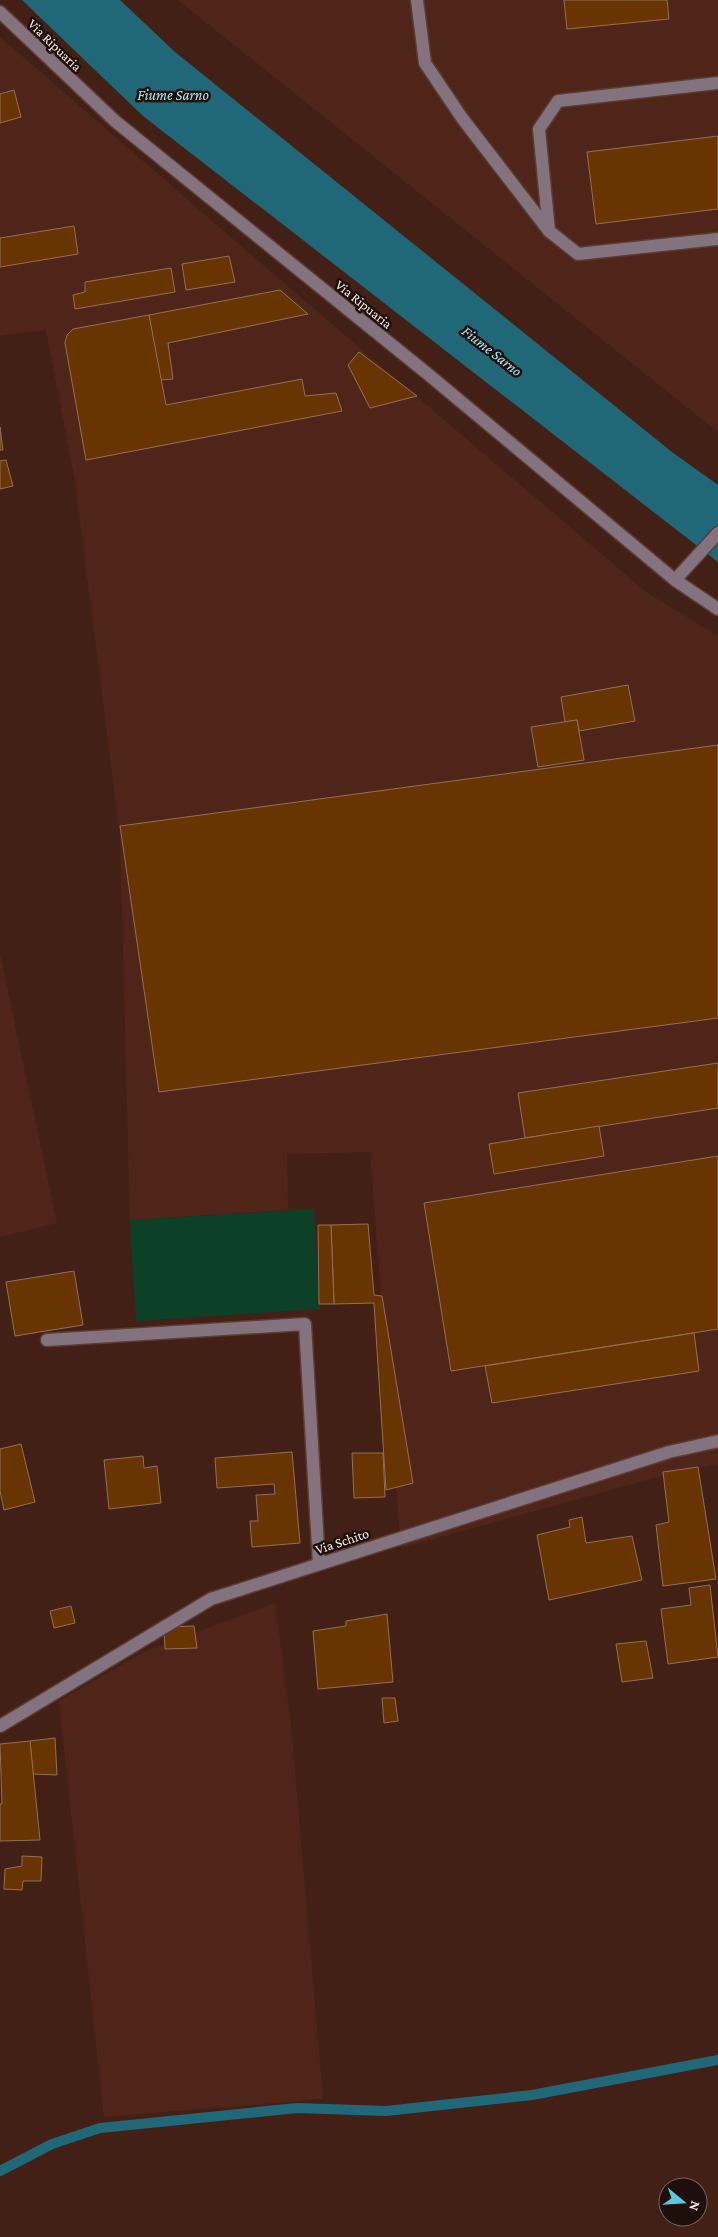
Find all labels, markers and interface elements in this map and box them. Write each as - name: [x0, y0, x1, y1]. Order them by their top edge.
- street label: Via Ripuaria: [25, 16, 85, 75]
- water label: Fiume Sarno: [137, 87, 209, 103]
- street label: Via Ripuaria: [332, 276, 396, 332]
- water label: Fiume Sarno: [459, 323, 525, 379]
- street label: Via Schito: [313, 1525, 371, 1557]
- north arrow: [658, 2177, 708, 2227]
- text: N: [686, 2199, 704, 2213]

